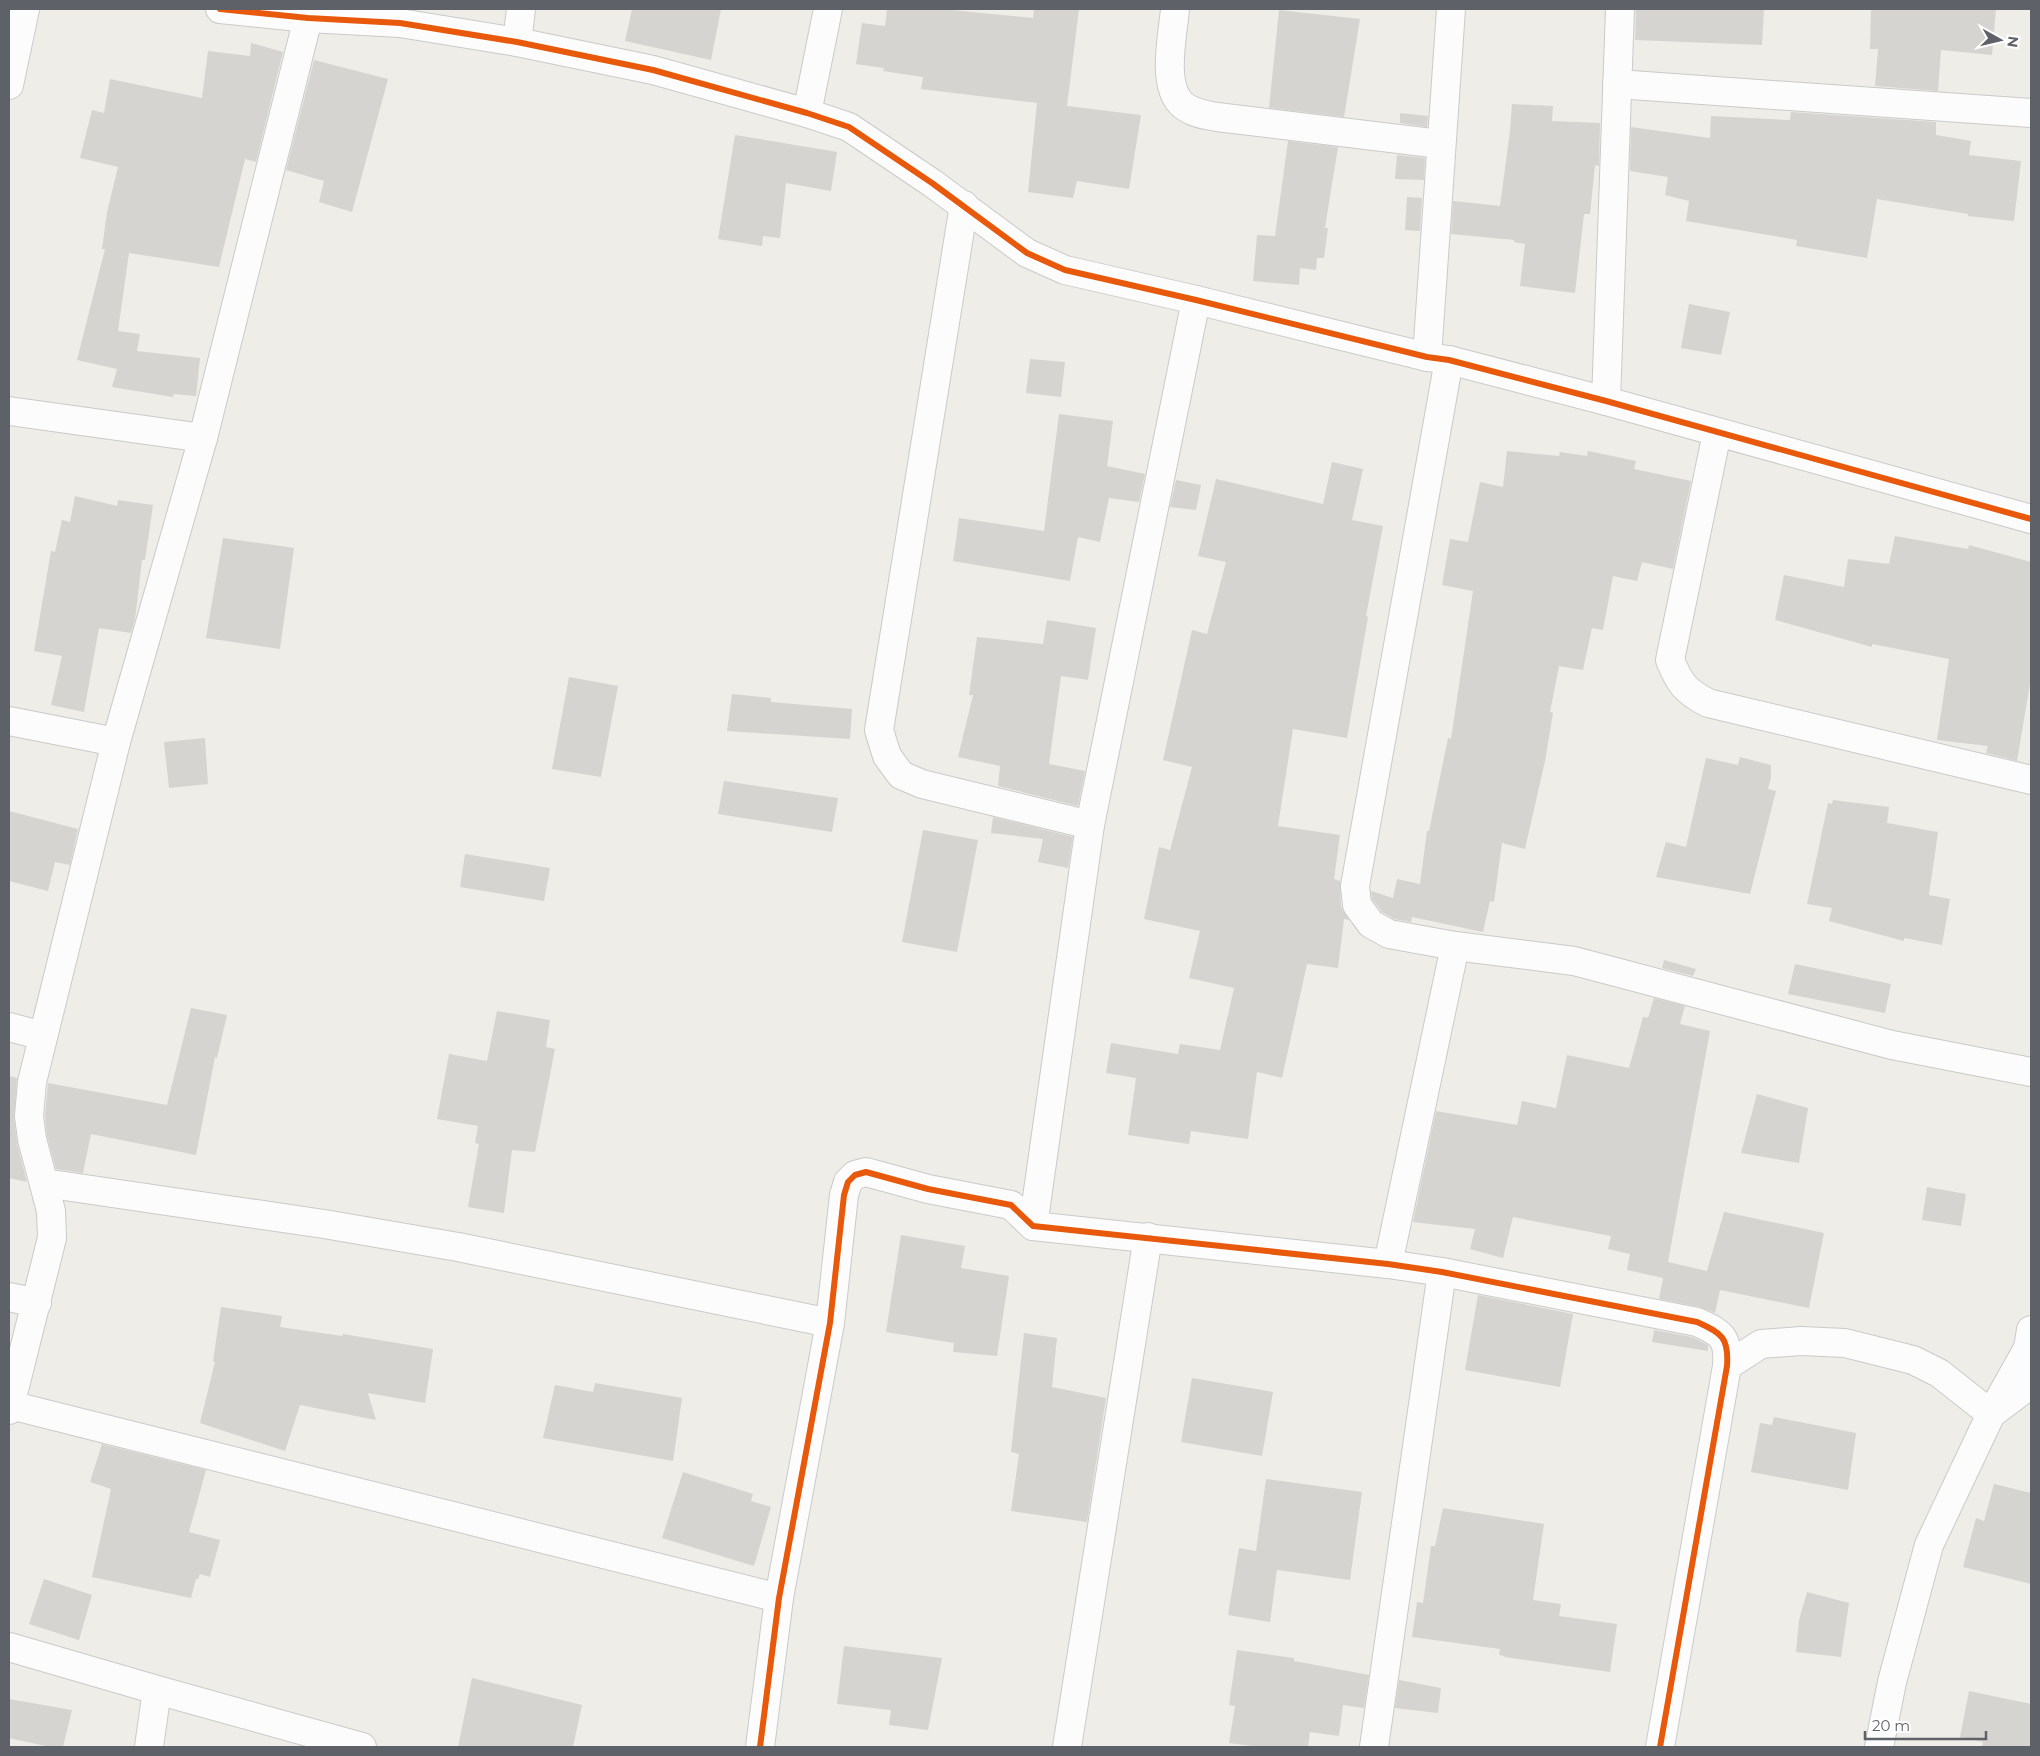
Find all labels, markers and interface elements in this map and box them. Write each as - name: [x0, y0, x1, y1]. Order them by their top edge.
- north arrow: [1975, 15, 2025, 65]
- text: N: [2003, 35, 2023, 49]
- scale bar: [1865, 1708, 1986, 1740]
- text: 20 m: [1872, 1716, 1910, 1735]

